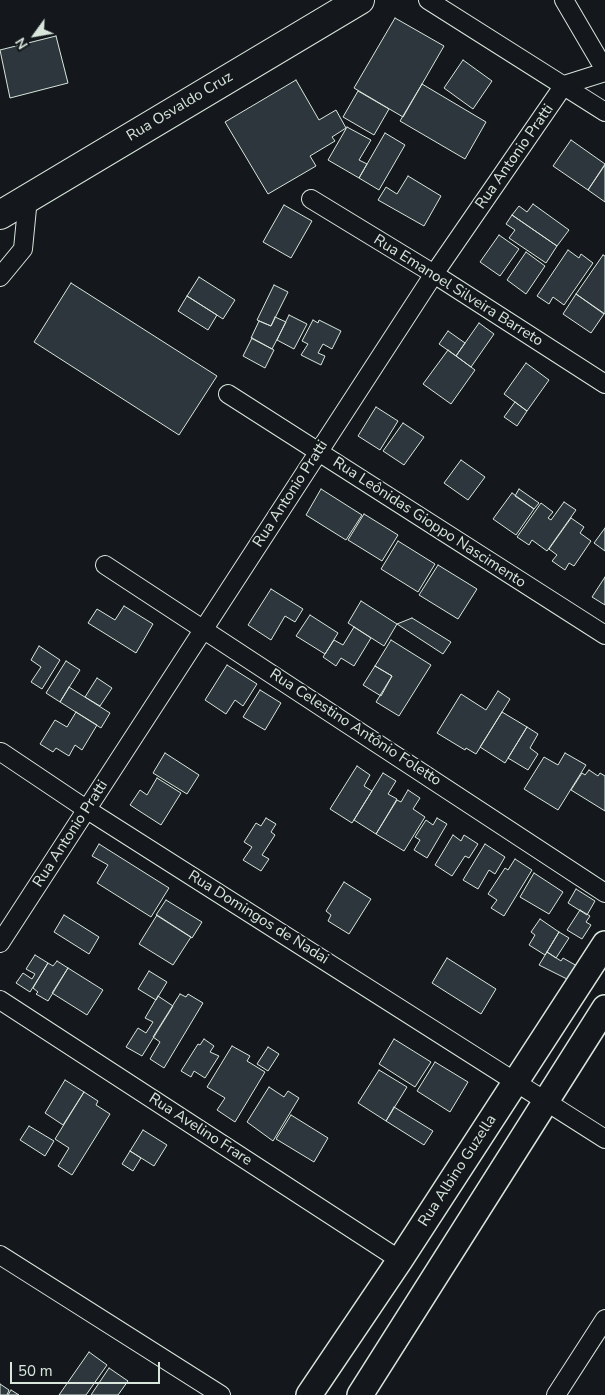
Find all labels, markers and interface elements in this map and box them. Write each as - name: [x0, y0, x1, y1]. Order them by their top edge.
- north arrow: [10, 10, 60, 60]
- text: N: [11, 34, 33, 53]
- street label: Rua Osvaldo Cruz: [124, 68, 236, 146]
- street label: Rua Antonio Pratti: [472, 101, 558, 213]
- street label: Rua Emanoel Silveira Barreto: [370, 231, 546, 351]
- street label: Rua Antonio Pratti: [250, 437, 332, 551]
- street label: Rua Leônidas Gioppo Nascimento: [329, 454, 529, 592]
- street label: Rua Celestino Antônio Foletto: [266, 666, 444, 790]
- street label: Rua Antonio Pratti: [30, 777, 112, 891]
- street label: Rua Domingos de Nadai: [184, 867, 332, 969]
- street label: Rua Avelino Frare: [145, 1090, 255, 1170]
- street label: Rua Albino Guzella: [415, 1112, 501, 1230]
- scale bar: [12, 1352, 162, 1384]
- text: 50 m: [18, 1361, 53, 1381]

